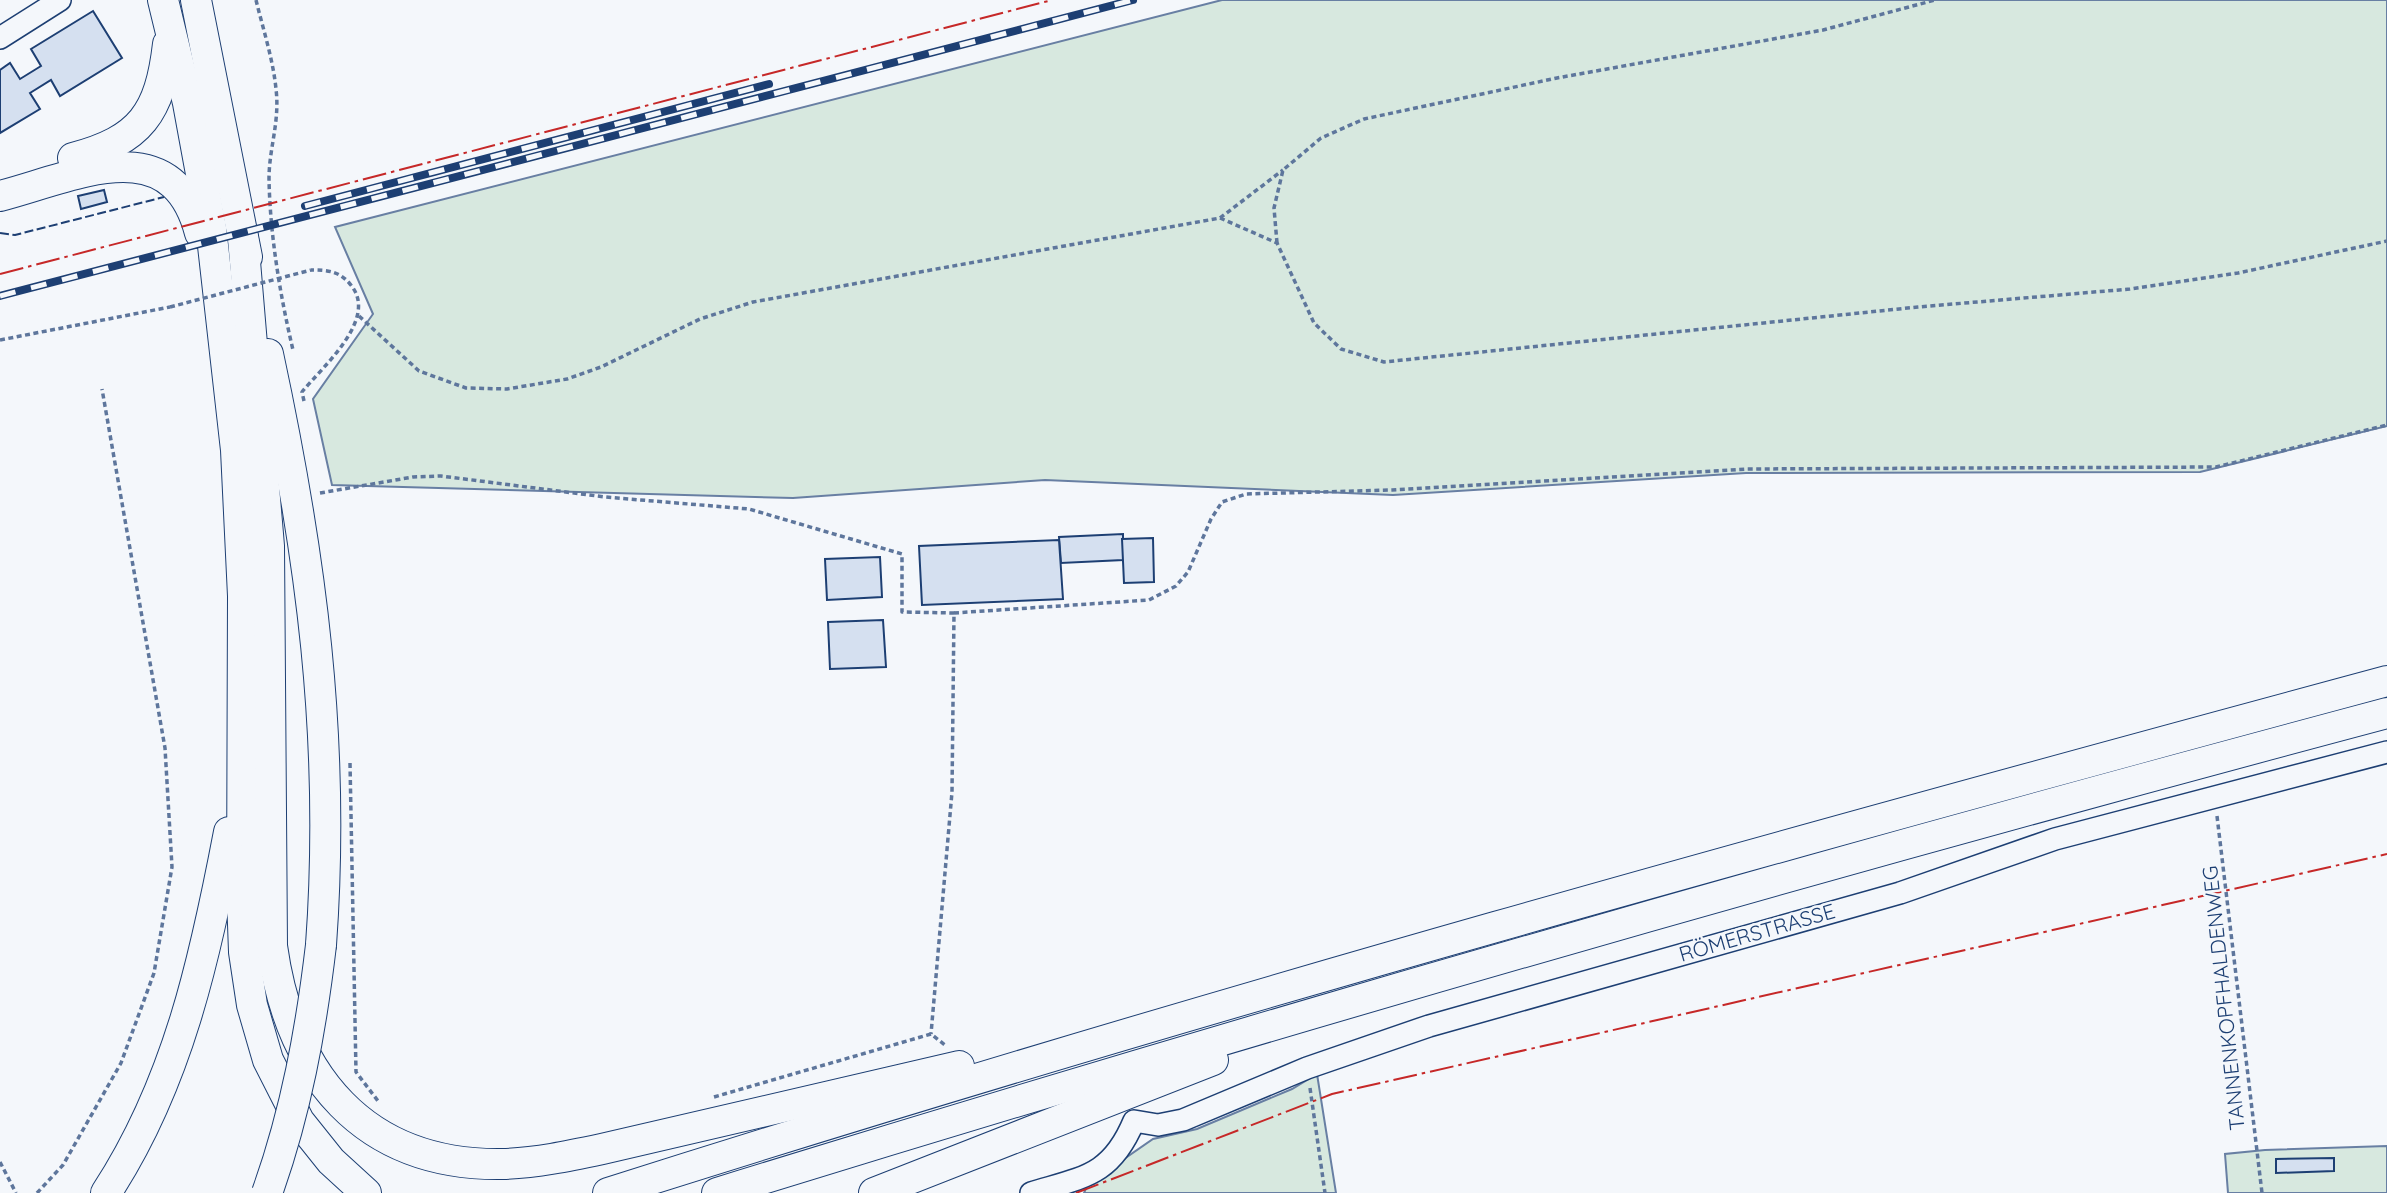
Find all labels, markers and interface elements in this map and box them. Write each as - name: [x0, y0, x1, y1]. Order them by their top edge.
- street label: TANNENKOPFHALDENWEG: [2196, 864, 2250, 1132]
- street label: RÖMERSTRASSE: [1676, 897, 1838, 967]

